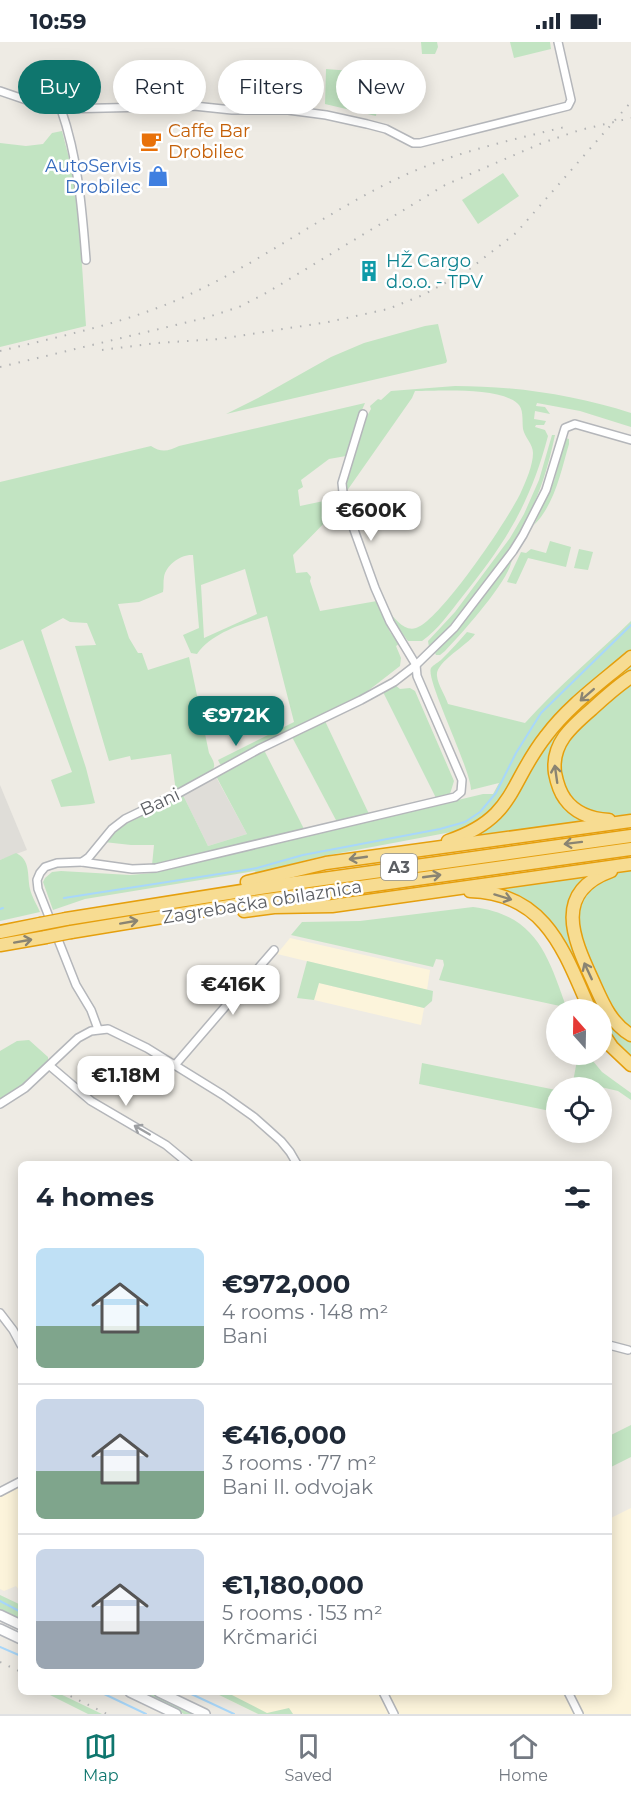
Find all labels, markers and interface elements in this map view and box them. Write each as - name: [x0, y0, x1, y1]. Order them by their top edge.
- text: 10:59: [30, 8, 86, 35]
- chip: Buy: [18, 60, 101, 114]
- chip: Rent: [113, 60, 206, 114]
- chip: Filters: [218, 60, 324, 114]
- chip: New: [336, 60, 426, 114]
- place label: Caffe Bar Drobilec: [168, 120, 250, 163]
- cafe icon: Caffe Bar Drobilec: [139, 129, 163, 153]
- place label: AutoServis Drobilec: [45, 155, 141, 198]
- shop icon: AutoServis Drobilec: [146, 164, 170, 188]
- place label: HŽ Cargo d.o.o. - TPV: [386, 250, 483, 293]
- building icon: HŽ Cargo d.o.o. - TPV: [357, 259, 381, 283]
- pin: €600K: [329, 491, 413, 542]
- text: €600K: [336, 498, 406, 522]
- one-way arrow: [580, 688, 595, 702]
- pin: €972K: [194, 696, 278, 747]
- text: €972K: [202, 703, 270, 727]
- one-way arrow: [550, 764, 561, 784]
- street label: Bani: [137, 783, 183, 821]
- one-way arrow: [564, 838, 583, 849]
- one-way arrow: [348, 853, 368, 864]
- road number: A3: [381, 854, 417, 880]
- one-way arrow: [422, 871, 441, 882]
- street label: Zagrebačka obilaznica: [161, 875, 363, 929]
- one-way arrow: [493, 892, 512, 903]
- one-way arrow: [118, 917, 138, 928]
- one-way arrow: [13, 935, 32, 946]
- one-way arrow: [582, 962, 593, 980]
- pin: €416K: [191, 965, 275, 1016]
- text: €416K: [201, 972, 265, 996]
- north arrow: [546, 999, 612, 1065]
- map controls: [546, 999, 612, 1143]
- pin: €1.18M: [77, 1056, 175, 1107]
- text: €1.18M: [91, 1063, 161, 1087]
- button: locate: [546, 1077, 612, 1143]
- one-way arrow: [134, 1124, 151, 1136]
- text: 4 homes: [36, 1181, 154, 1213]
- icon: filters: [561, 1181, 594, 1214]
- text: €972,000: [222, 1268, 350, 1300]
- icon: home: [84, 1272, 156, 1344]
- text: 4 rooms · 148 m²: [222, 1300, 388, 1324]
- text: Bani: [222, 1324, 268, 1348]
- text: €416,000: [222, 1419, 346, 1451]
- icon: home: [84, 1423, 156, 1495]
- text: 3 rooms · 77 m²: [222, 1451, 377, 1475]
- text: Bani II. odvojak: [222, 1475, 373, 1499]
- text: €1,180,000: [222, 1569, 364, 1601]
- icon: home: [84, 1573, 156, 1645]
- text: 5 rooms · 153 m²: [222, 1601, 383, 1625]
- text: Krčmarići: [222, 1625, 318, 1649]
- tab: Map: [83, 1730, 119, 1785]
- tab: Saved: [284, 1730, 332, 1785]
- tab: Home: [498, 1730, 548, 1785]

